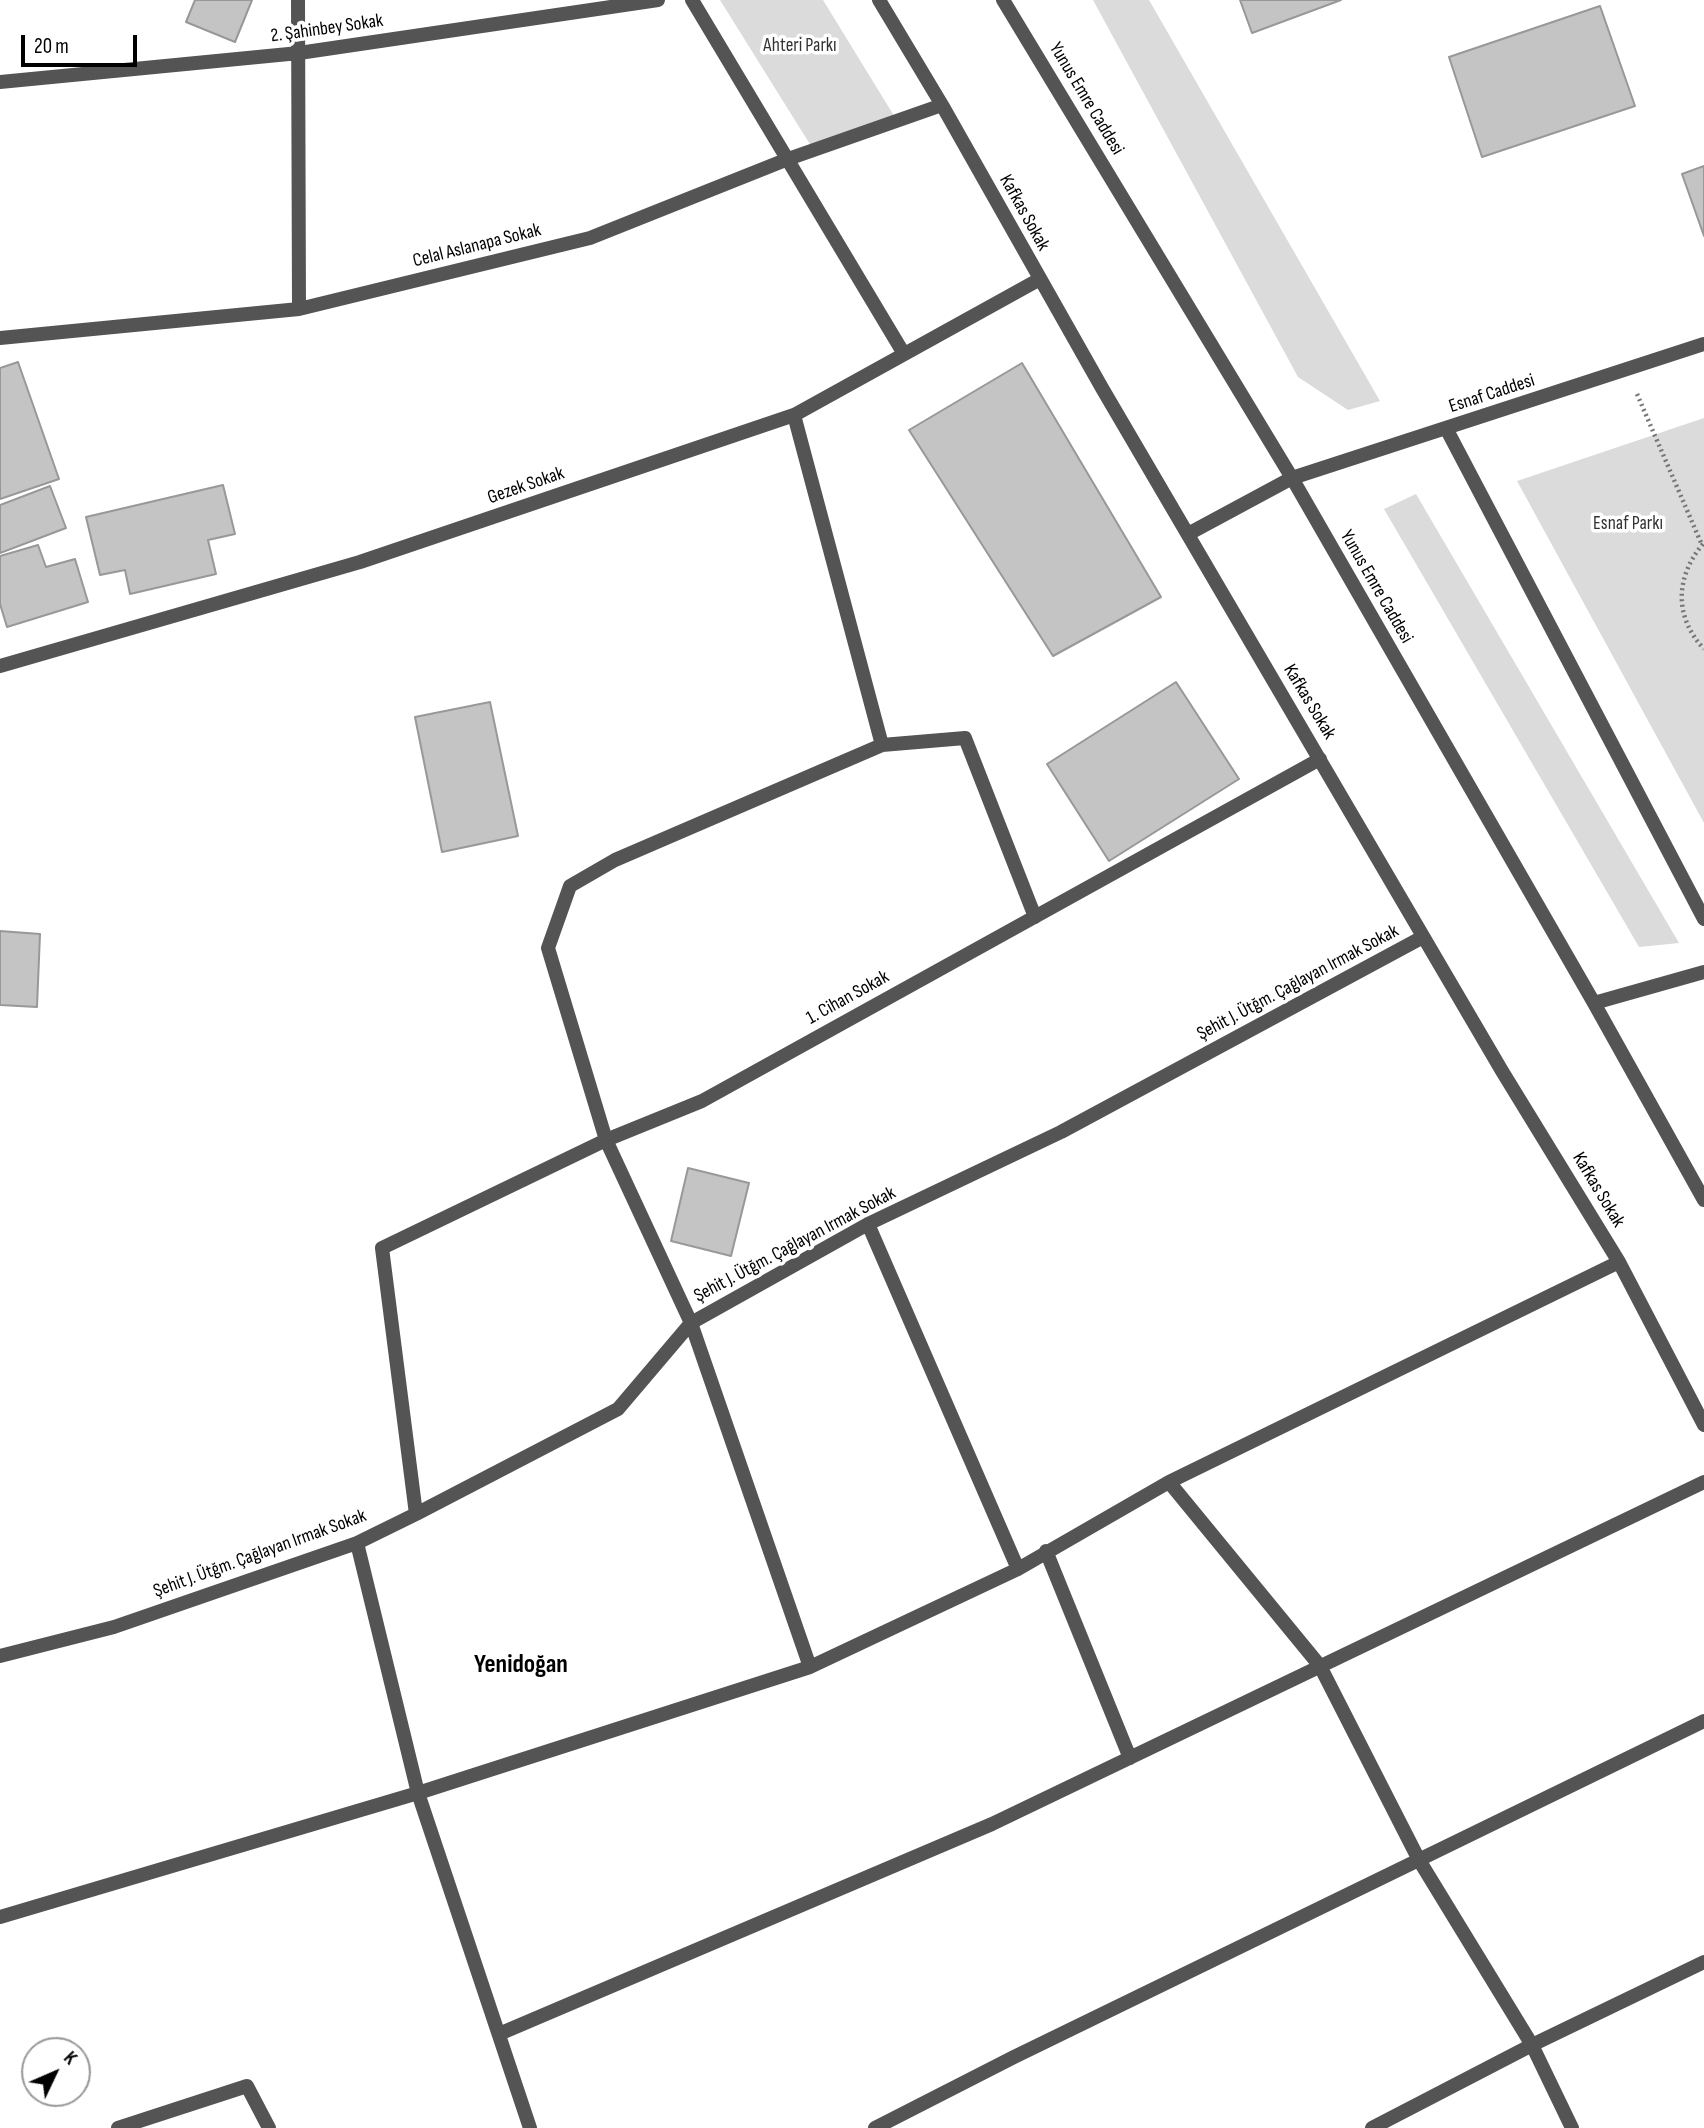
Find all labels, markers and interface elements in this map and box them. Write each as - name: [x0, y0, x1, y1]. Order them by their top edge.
- street label: 2. Şahinbey Sokak: [269, 10, 385, 48]
- scale bar: [24, 21, 140, 65]
- text: 20 m: [34, 34, 69, 59]
- park label: Ahteri Parkı: [763, 35, 837, 57]
- street label: Yunus Emre Caddesi: [1044, 39, 1128, 159]
- street label: Kafkas Sokak: [994, 171, 1054, 255]
- street label: Celal Aslanapa Sokak: [410, 219, 544, 273]
- street label: Esnaf Caddesi: [1446, 369, 1538, 419]
- street label: Gezek Sokak: [485, 462, 567, 510]
- park label: Esnaf Parkı: [1593, 513, 1663, 535]
- street label: Yunus Emre Caddesi: [1334, 526, 1418, 648]
- street label: Kafkas Sokak: [1278, 660, 1340, 744]
- street label: Şehit J. Ütğm. Çağlayan Irmak Sokak: [1193, 920, 1403, 1046]
- street label: 1. Cihan Sokak: [803, 966, 893, 1030]
- street label: Kafkas Sokak: [1567, 1148, 1629, 1232]
- street label: Şehit J. Ütğm. Çağlayan Irmak Sokak: [690, 1182, 900, 1308]
- street label: Şehit J. Ütğm. Çağlayan Irmak Sokak: [150, 1505, 370, 1603]
- district label: Yenidoğan: [474, 1649, 568, 1681]
- north arrow: [21, 2037, 91, 2107]
- text: K: [58, 2047, 82, 2070]

